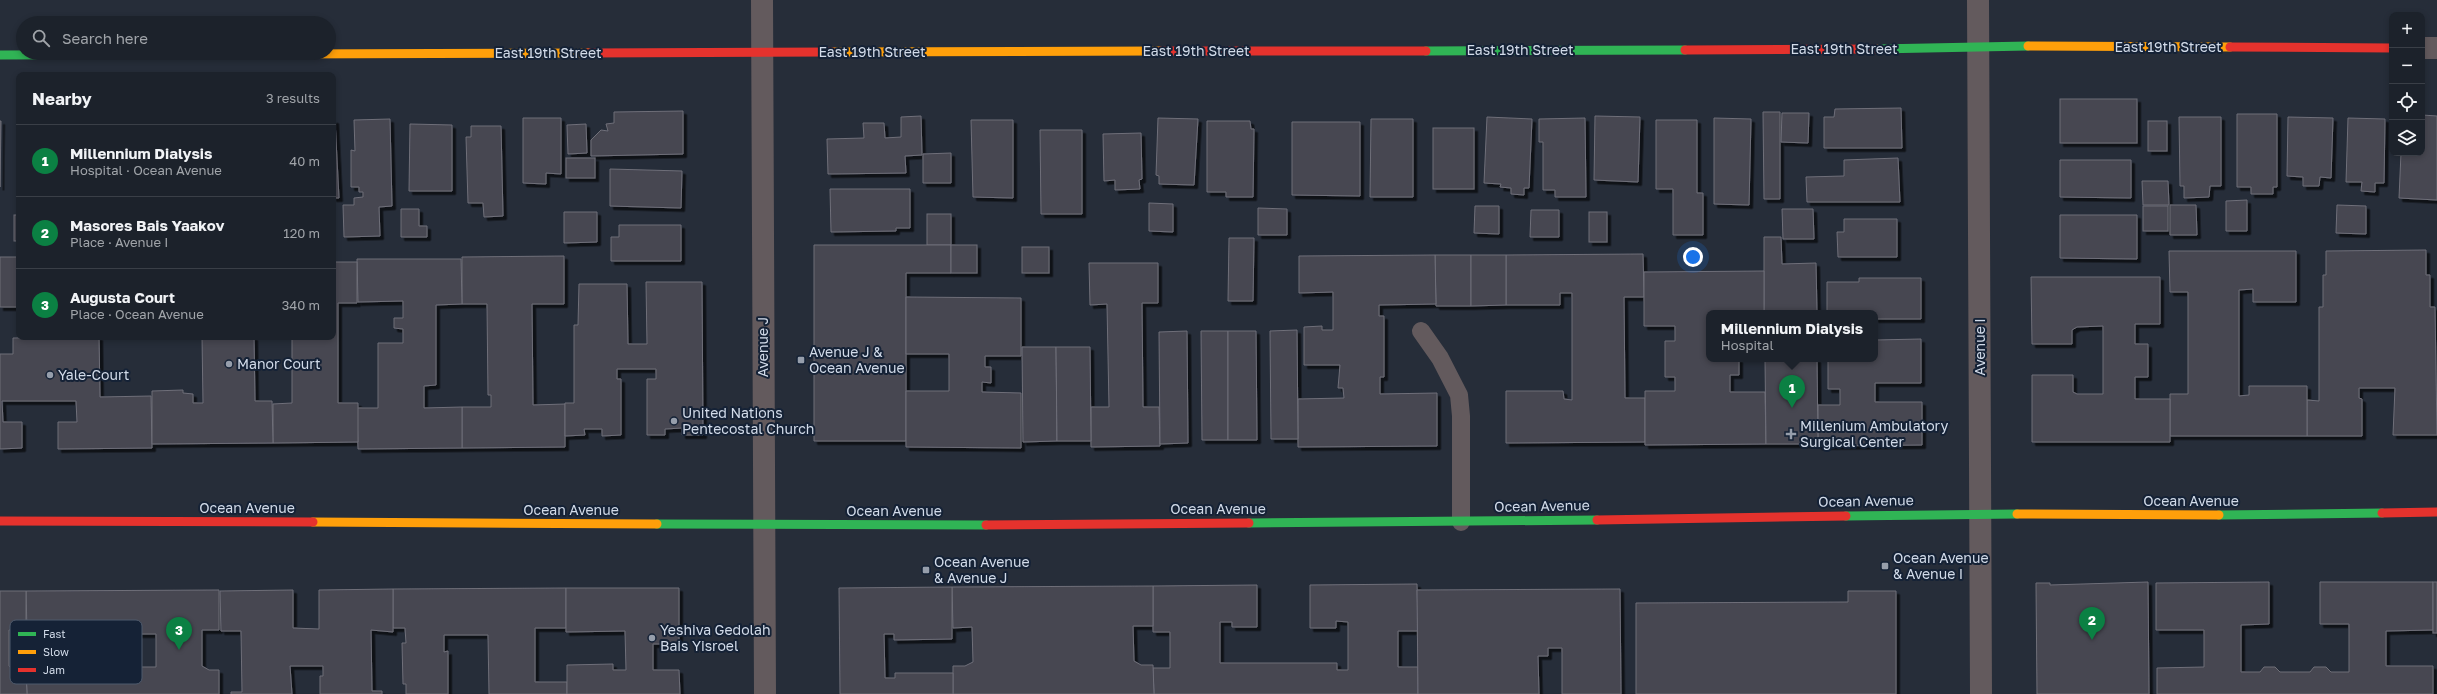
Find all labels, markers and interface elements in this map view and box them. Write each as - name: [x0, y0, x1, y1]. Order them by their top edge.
- map controls: [2389, 12, 2425, 156]
- button: +: [2389, 12, 2425, 48]
- search box: [16, 16, 336, 60]
- icon: search: [30, 27, 52, 49]
- text: Search here: [62, 29, 148, 47]
- street label: East 19th Street: [2114, 38, 2222, 55]
- street label: East 19th Street: [1790, 40, 1898, 57]
- street label: East 19th Street: [1466, 41, 1574, 58]
- street label: East 19th Street: [1142, 42, 1250, 59]
- street label: East 19th Street: [818, 43, 926, 60]
- street label: East 19th Street: [494, 44, 602, 61]
- button: −: [2389, 48, 2425, 84]
- button: locate: [2389, 84, 2425, 120]
- text: Nearby: [32, 88, 92, 109]
- text: 3 results: [266, 90, 320, 106]
- button: layers: [2389, 120, 2425, 156]
- text: Millennium Dialysis: [70, 144, 212, 162]
- text: 1: [42, 153, 48, 169]
- text: 40 m: [289, 153, 320, 169]
- text: Hospital · Ocean Avenue: [70, 162, 222, 178]
- text: Masores Bais Yaakov: [70, 216, 224, 234]
- text: 2: [41, 225, 49, 241]
- text: 120 m: [283, 225, 320, 241]
- text: Place · Avenue I: [70, 234, 168, 250]
- your location: [1683, 247, 1703, 267]
- text: Augusta Court: [70, 288, 175, 306]
- text: 3: [41, 297, 49, 313]
- text: 340 m: [282, 297, 320, 313]
- text: Place · Ocean Avenue: [70, 306, 204, 322]
- popup: [1706, 310, 1878, 362]
- street label: Avenue J: [754, 317, 771, 377]
- street label: Avenue I: [1971, 318, 1988, 376]
- text: Millennium Dialysis: [1721, 319, 1863, 337]
- text: Hospital: [1721, 337, 1774, 353]
- place label: Avenue J & Ocean Avenue: [809, 343, 905, 376]
- place label: Manor Court: [237, 355, 321, 372]
- marker: Avenue J & Ocean Avenue: [796, 355, 806, 365]
- marker: Manor Court: [224, 359, 234, 369]
- place label: Yale-Court: [58, 366, 129, 383]
- marker: Yale-Court: [45, 370, 55, 380]
- pin: 1: [1779, 375, 1805, 408]
- place label: United Nations Pentecostal Church: [682, 404, 814, 437]
- marker: United Nations Pentecostal Church: [669, 416, 679, 426]
- place label: Millenium Ambulatory Surgical Center: [1800, 417, 1948, 450]
- marker: Millenium Ambulatory Surgical Center: [1785, 428, 1797, 440]
- street label: Ocean Avenue: [1818, 491, 1914, 510]
- street label: Ocean Avenue: [2143, 492, 2239, 509]
- street label: Ocean Avenue: [1494, 496, 1590, 515]
- street label: Ocean Avenue: [199, 499, 295, 516]
- street label: Ocean Avenue: [1170, 500, 1266, 517]
- street label: Ocean Avenue: [523, 501, 619, 518]
- street label: Ocean Avenue: [846, 502, 942, 519]
- place label: Ocean Avenue & Avenue I: [1893, 549, 1989, 582]
- place label: Ocean Avenue & Avenue J: [934, 553, 1030, 586]
- marker: Ocean Avenue & Avenue I: [1880, 561, 1890, 571]
- marker: Ocean Avenue & Avenue J: [921, 565, 931, 575]
- pin: 2: [2079, 607, 2105, 640]
- pin: 3: [166, 617, 192, 650]
- legend: [10, 620, 142, 684]
- place label: Yeshiva Gedolah Bais Yisroel: [660, 621, 771, 654]
- text: Fast: [43, 627, 66, 640]
- marker: Yeshiva Gedolah Bais Yisroel: [647, 633, 657, 643]
- text: Slow: [43, 645, 69, 658]
- text: Jam: [43, 663, 65, 676]

